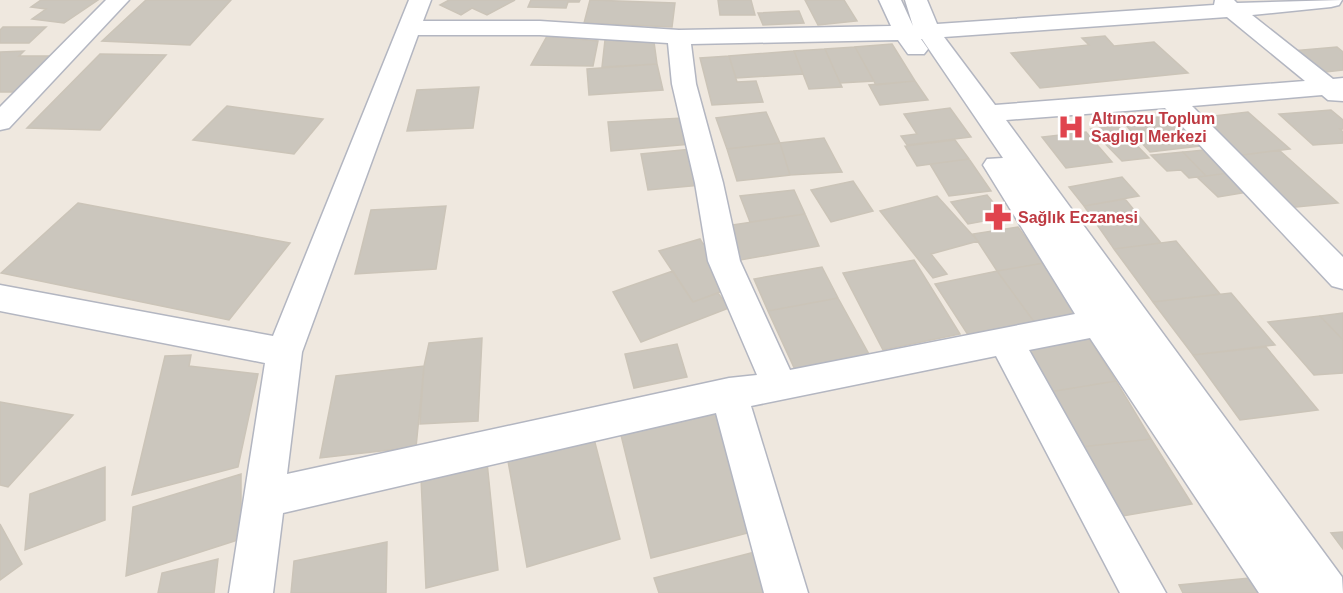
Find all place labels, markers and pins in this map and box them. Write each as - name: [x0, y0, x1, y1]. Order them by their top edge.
- place label: Altınozu Toplum Saglıgı Merkezi: [1091, 110, 1215, 145]
- hospital icon: Altınozu Toplum Saglıgı Merkezi: [1056, 112, 1086, 142]
- pharmacy icon: Sağlık Eczanesi: [983, 202, 1013, 232]
- place label: Sağlık Eczanesi: [1018, 209, 1138, 226]

